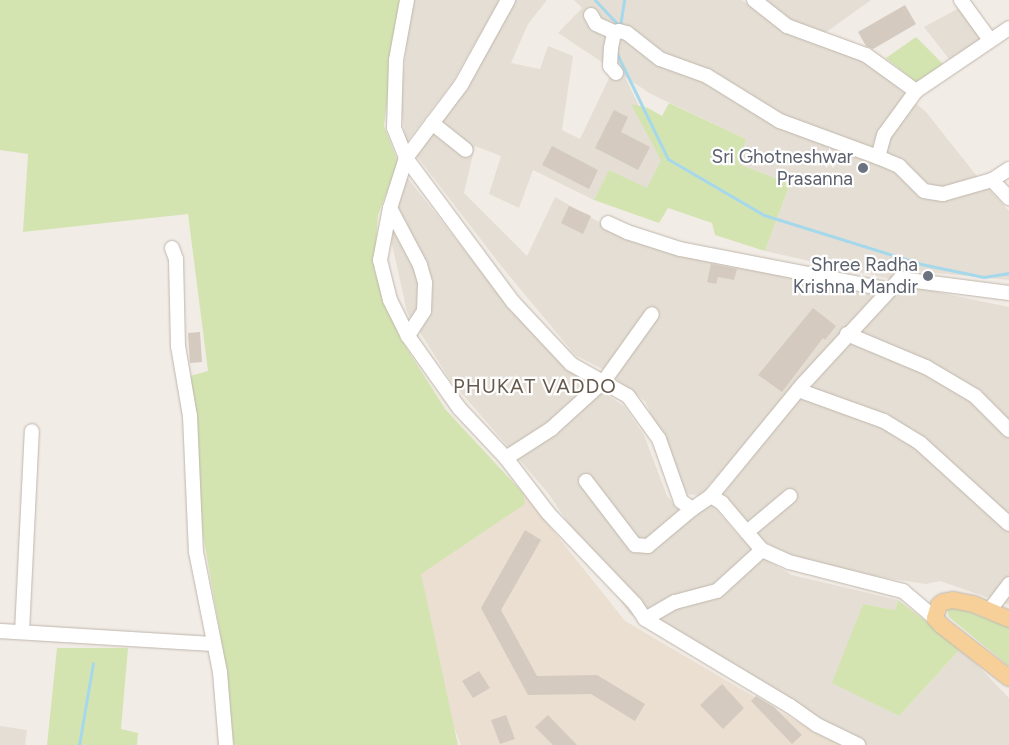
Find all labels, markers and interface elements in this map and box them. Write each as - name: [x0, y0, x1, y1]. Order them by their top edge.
- place label: Sri Ghotneshwar Prasanna: [711, 146, 853, 190]
- marker: Sri Ghotneshwar Prasanna: [857, 162, 869, 174]
- place label: Shree Radha Krishna Mandir: [793, 254, 918, 298]
- marker: Shree Radha Krishna Mandir: [922, 270, 934, 282]
- district label: PHUKAT VADDO: [452, 374, 618, 398]

